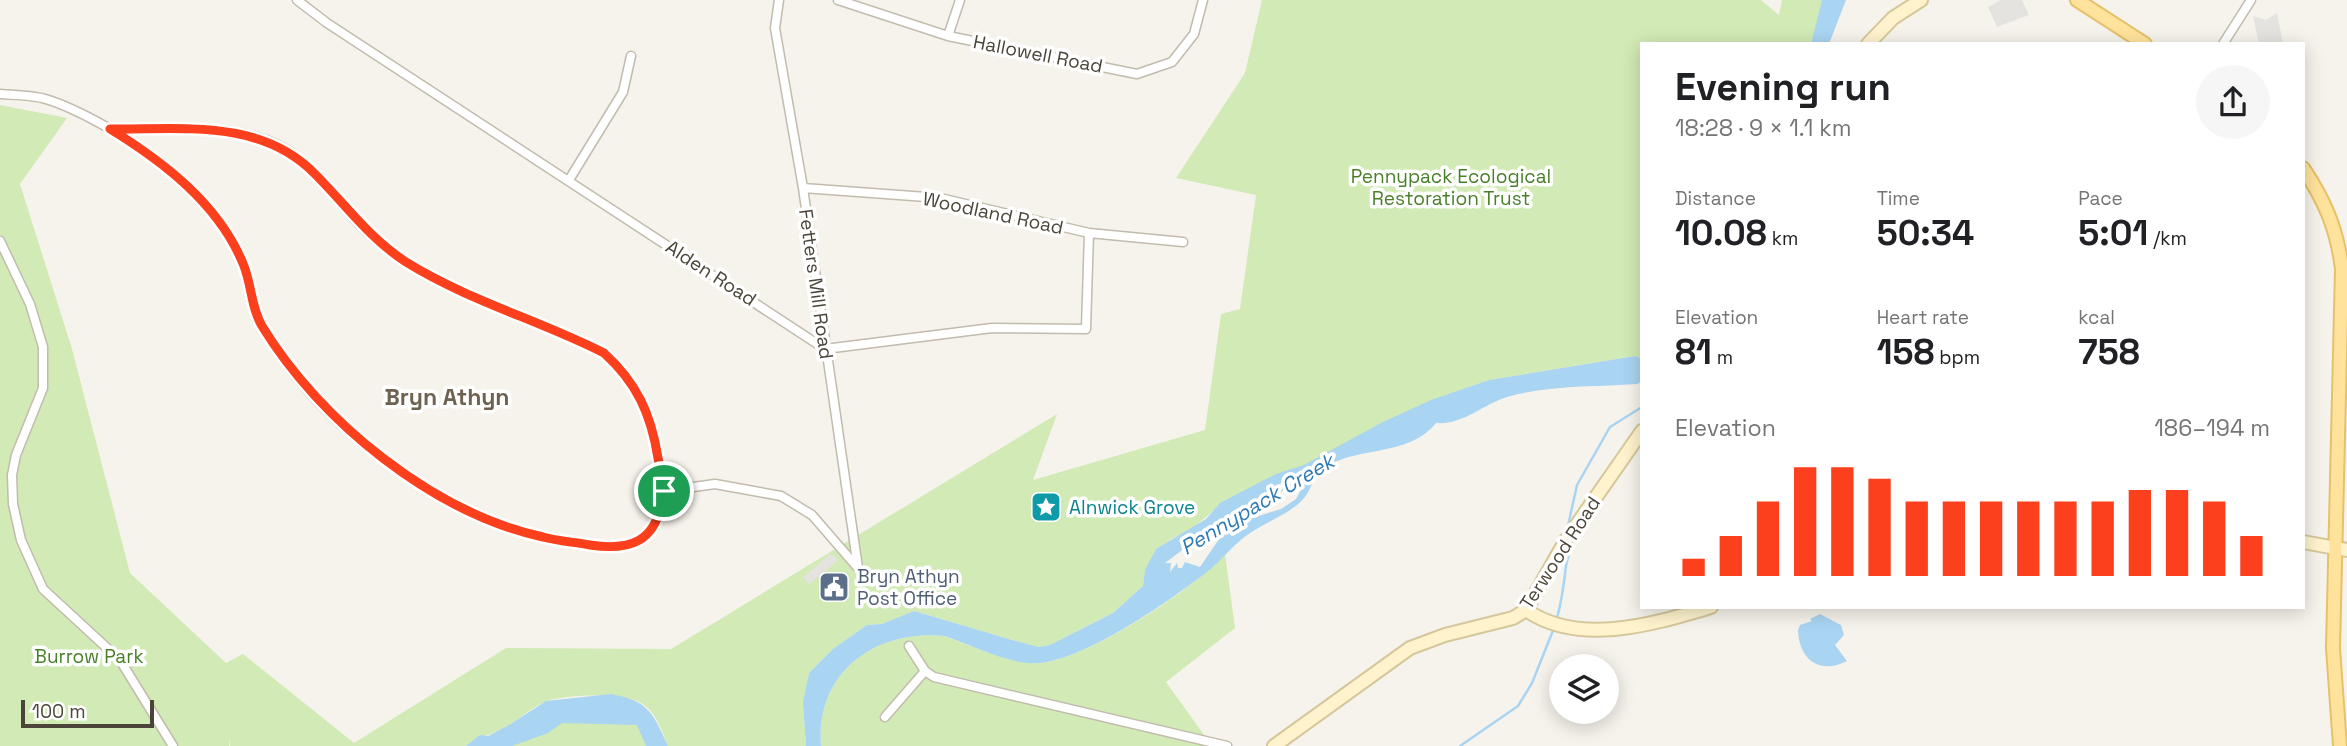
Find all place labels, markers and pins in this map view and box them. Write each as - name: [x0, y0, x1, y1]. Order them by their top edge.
- pin: [634, 461, 694, 521]
- place icon: Alnwick Grove: [1029, 490, 1063, 524]
- place label: Alnwick Grove: [1069, 495, 1195, 520]
- place label: Bryn Athyn Post Office: [857, 564, 960, 611]
- public building icon: Bryn Athyn Post Office: [817, 570, 851, 604]

